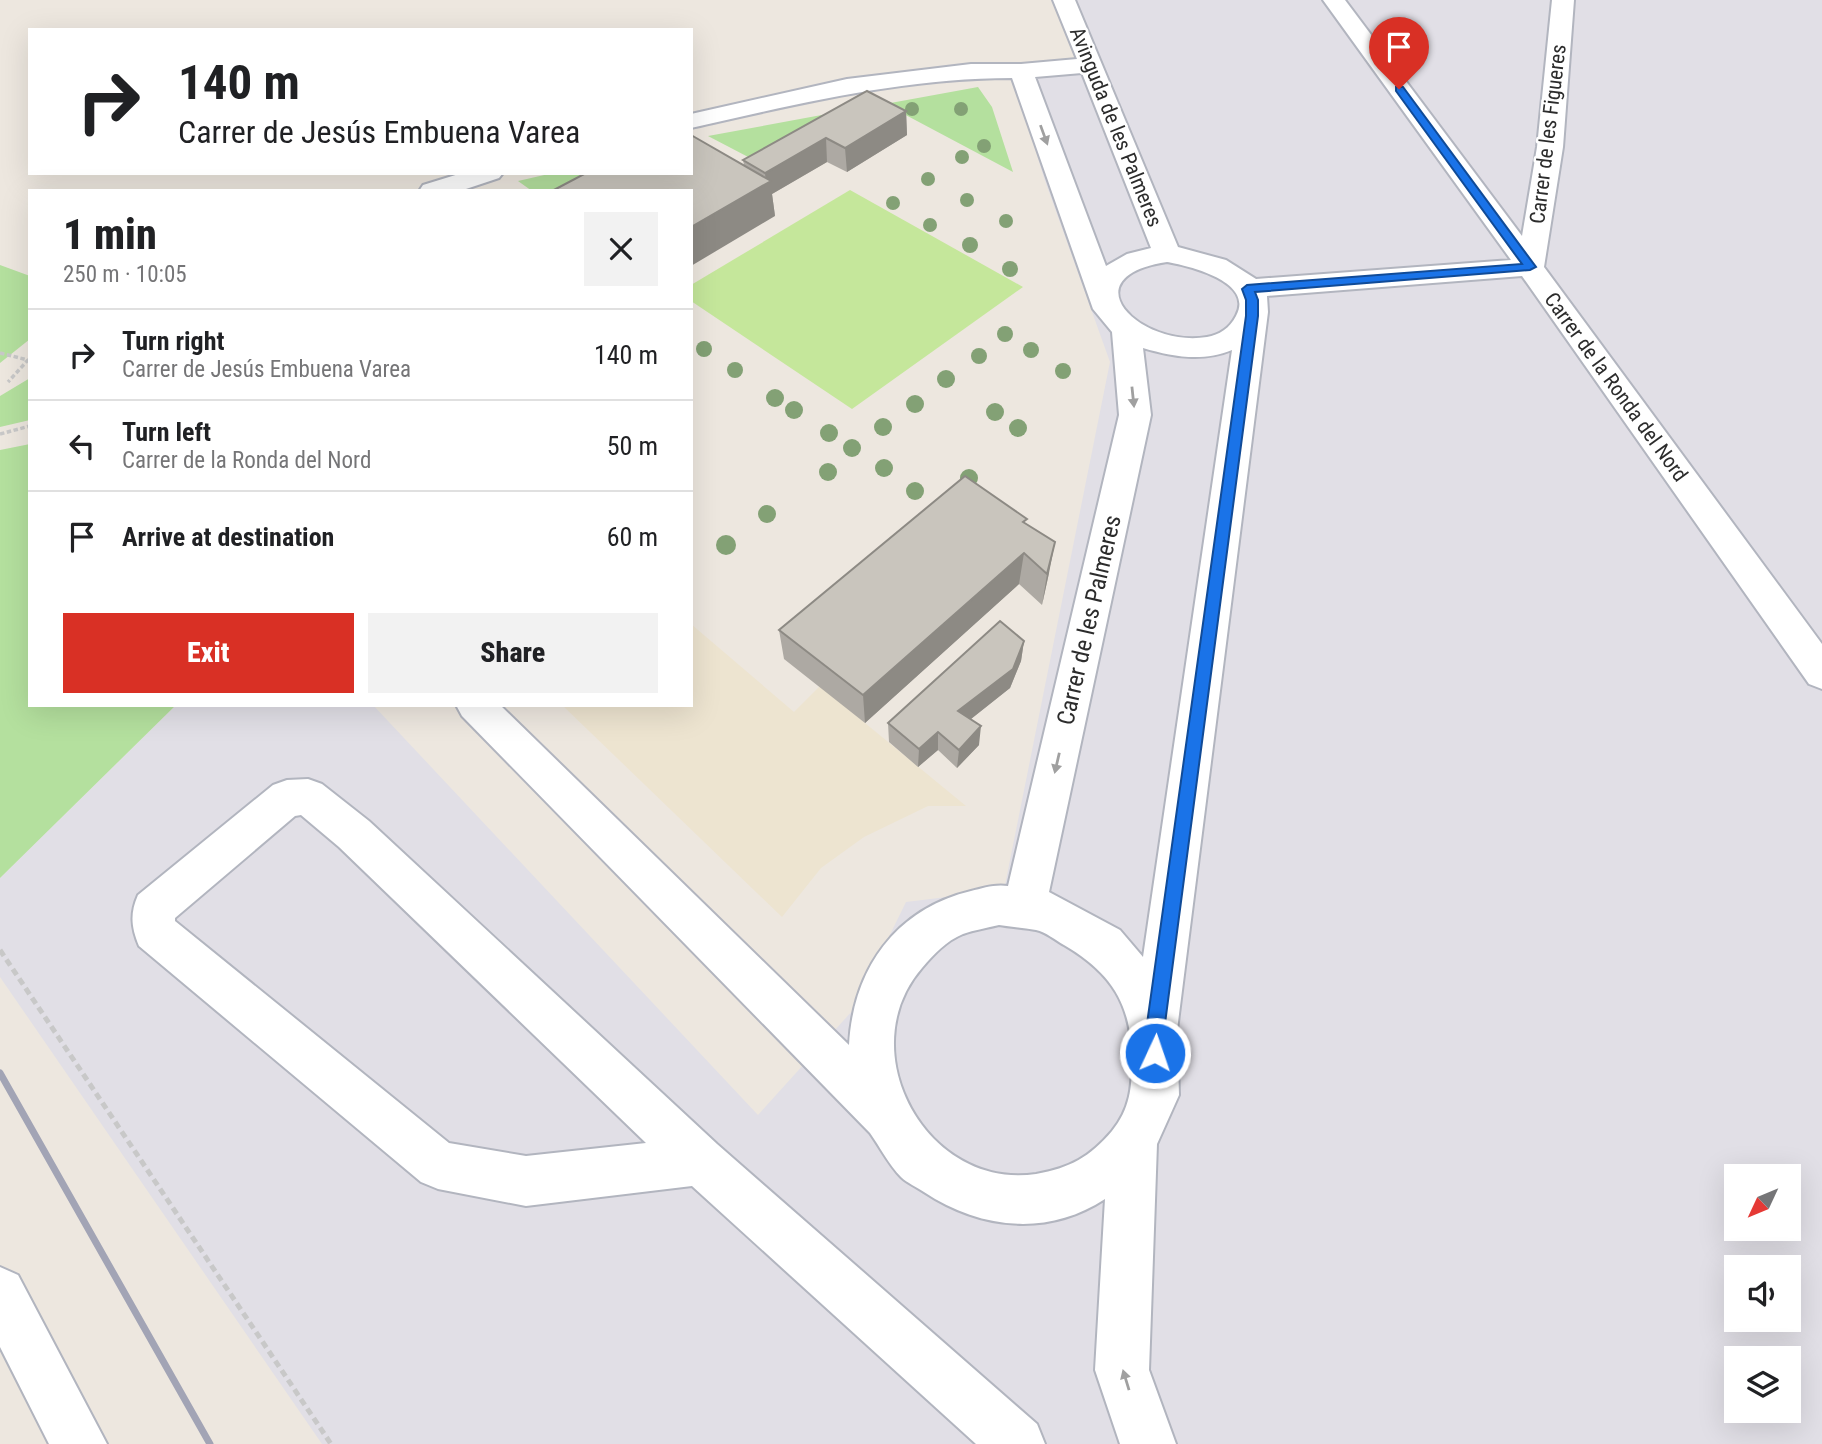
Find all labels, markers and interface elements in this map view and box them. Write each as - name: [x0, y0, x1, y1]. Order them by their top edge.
- pin: [1369, 17, 1429, 89]
- street label: Avinguda de les Palmeres: [1065, 24, 1167, 230]
- icon: arrive: [1380, 28, 1418, 66]
- street label: Carrer de les Figueres: [1525, 43, 1571, 225]
- text: 140 m: [178, 54, 300, 111]
- icon: right: [63, 56, 154, 147]
- text: Carrer de Jesús Embuena Varea: [178, 113, 580, 151]
- one-way arrow: [1039, 125, 1050, 146]
- text: 1 min: [63, 210, 157, 259]
- button: close: [584, 212, 658, 286]
- text: 250 m · 10:05: [63, 261, 187, 288]
- street label: Carrer de la Ronda del Nord: [1539, 288, 1693, 486]
- text: Turn right: [122, 326, 224, 356]
- icon: right: [63, 336, 101, 374]
- text: 140 m: [594, 340, 658, 370]
- text: Carrer de Jesús Embuena Varea: [122, 356, 411, 383]
- one-way arrow: [1128, 386, 1139, 408]
- text: Turn left: [122, 417, 211, 447]
- icon: left: [63, 427, 101, 465]
- text: 50 m: [607, 431, 658, 461]
- text: Carrer de la Ronda del Nord: [122, 447, 371, 474]
- street label: Carrer de les Palmeres: [1051, 512, 1127, 728]
- icon: arrive: [63, 518, 101, 556]
- text: Arrive at destination: [122, 522, 334, 552]
- text: 60 m: [607, 522, 658, 552]
- button: Exit: [63, 613, 354, 693]
- button: Share: [368, 613, 658, 693]
- one-way arrow: [1051, 752, 1062, 774]
- position arrow: [1118, 1016, 1192, 1090]
- north arrow: [1724, 1164, 1801, 1241]
- map controls: [1724, 1164, 1801, 1423]
- button: sound: [1724, 1255, 1801, 1332]
- button: layers: [1724, 1346, 1801, 1423]
- one-way arrow: [1120, 1369, 1130, 1390]

